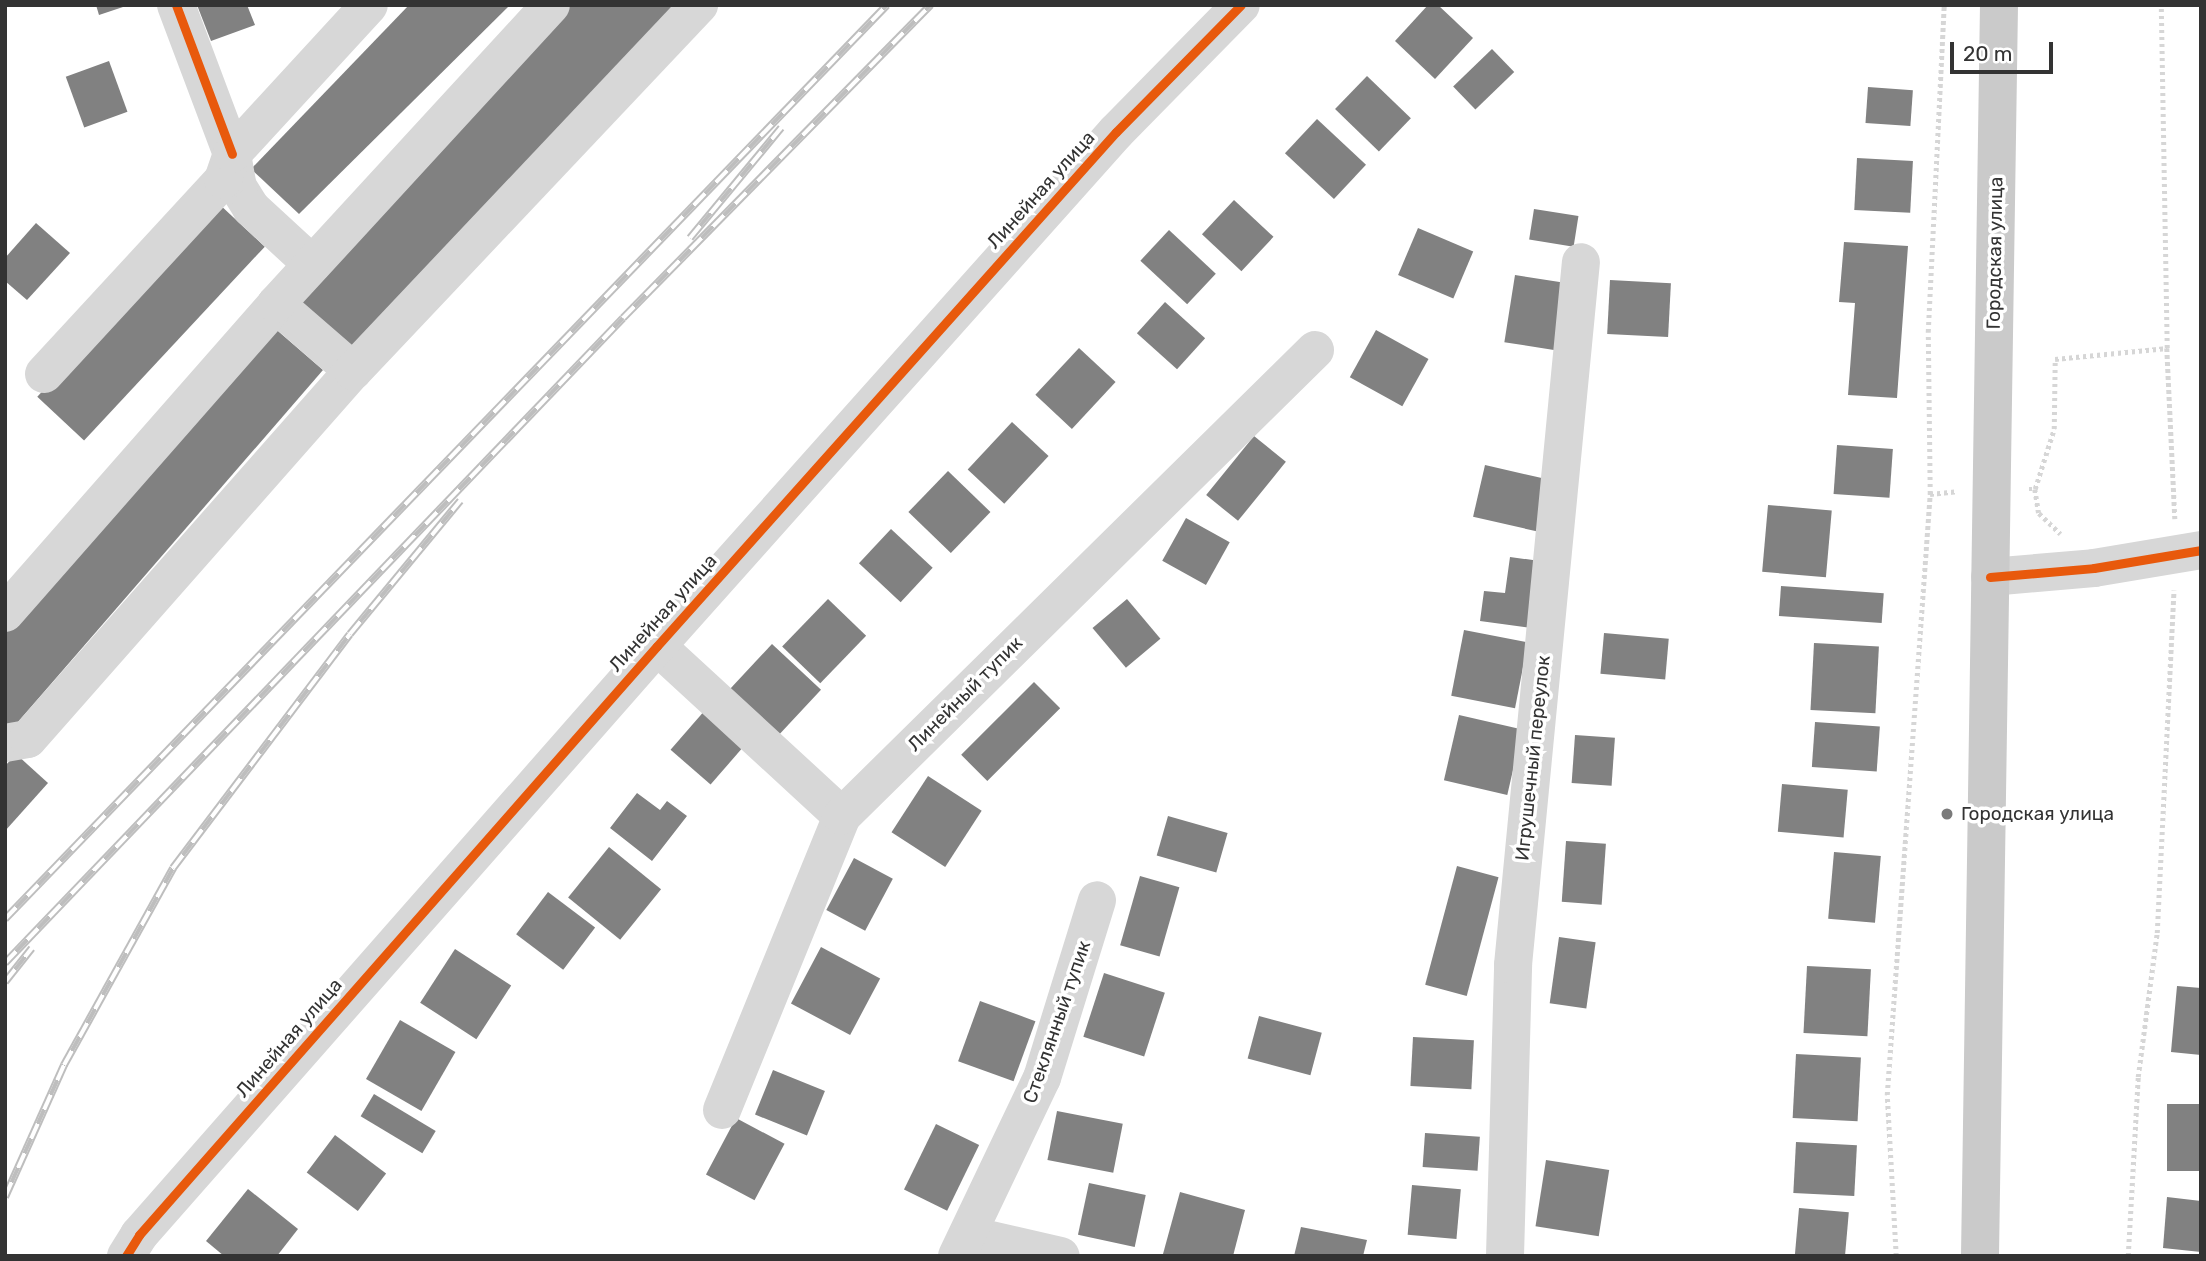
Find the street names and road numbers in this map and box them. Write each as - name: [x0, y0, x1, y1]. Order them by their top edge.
- street label: Линейная улица: [982, 126, 1100, 254]
- street label: Городская улица: [1982, 176, 2008, 330]
- street label: Линейная улица: [604, 549, 722, 677]
- street label: Линейный тупик: [903, 632, 1027, 756]
- street label: Игрушечный переулок: [1511, 654, 1555, 862]
- street label: Стеклянный тупик: [1018, 938, 1096, 1106]
- street label: Линейная улица: [231, 974, 347, 1102]

